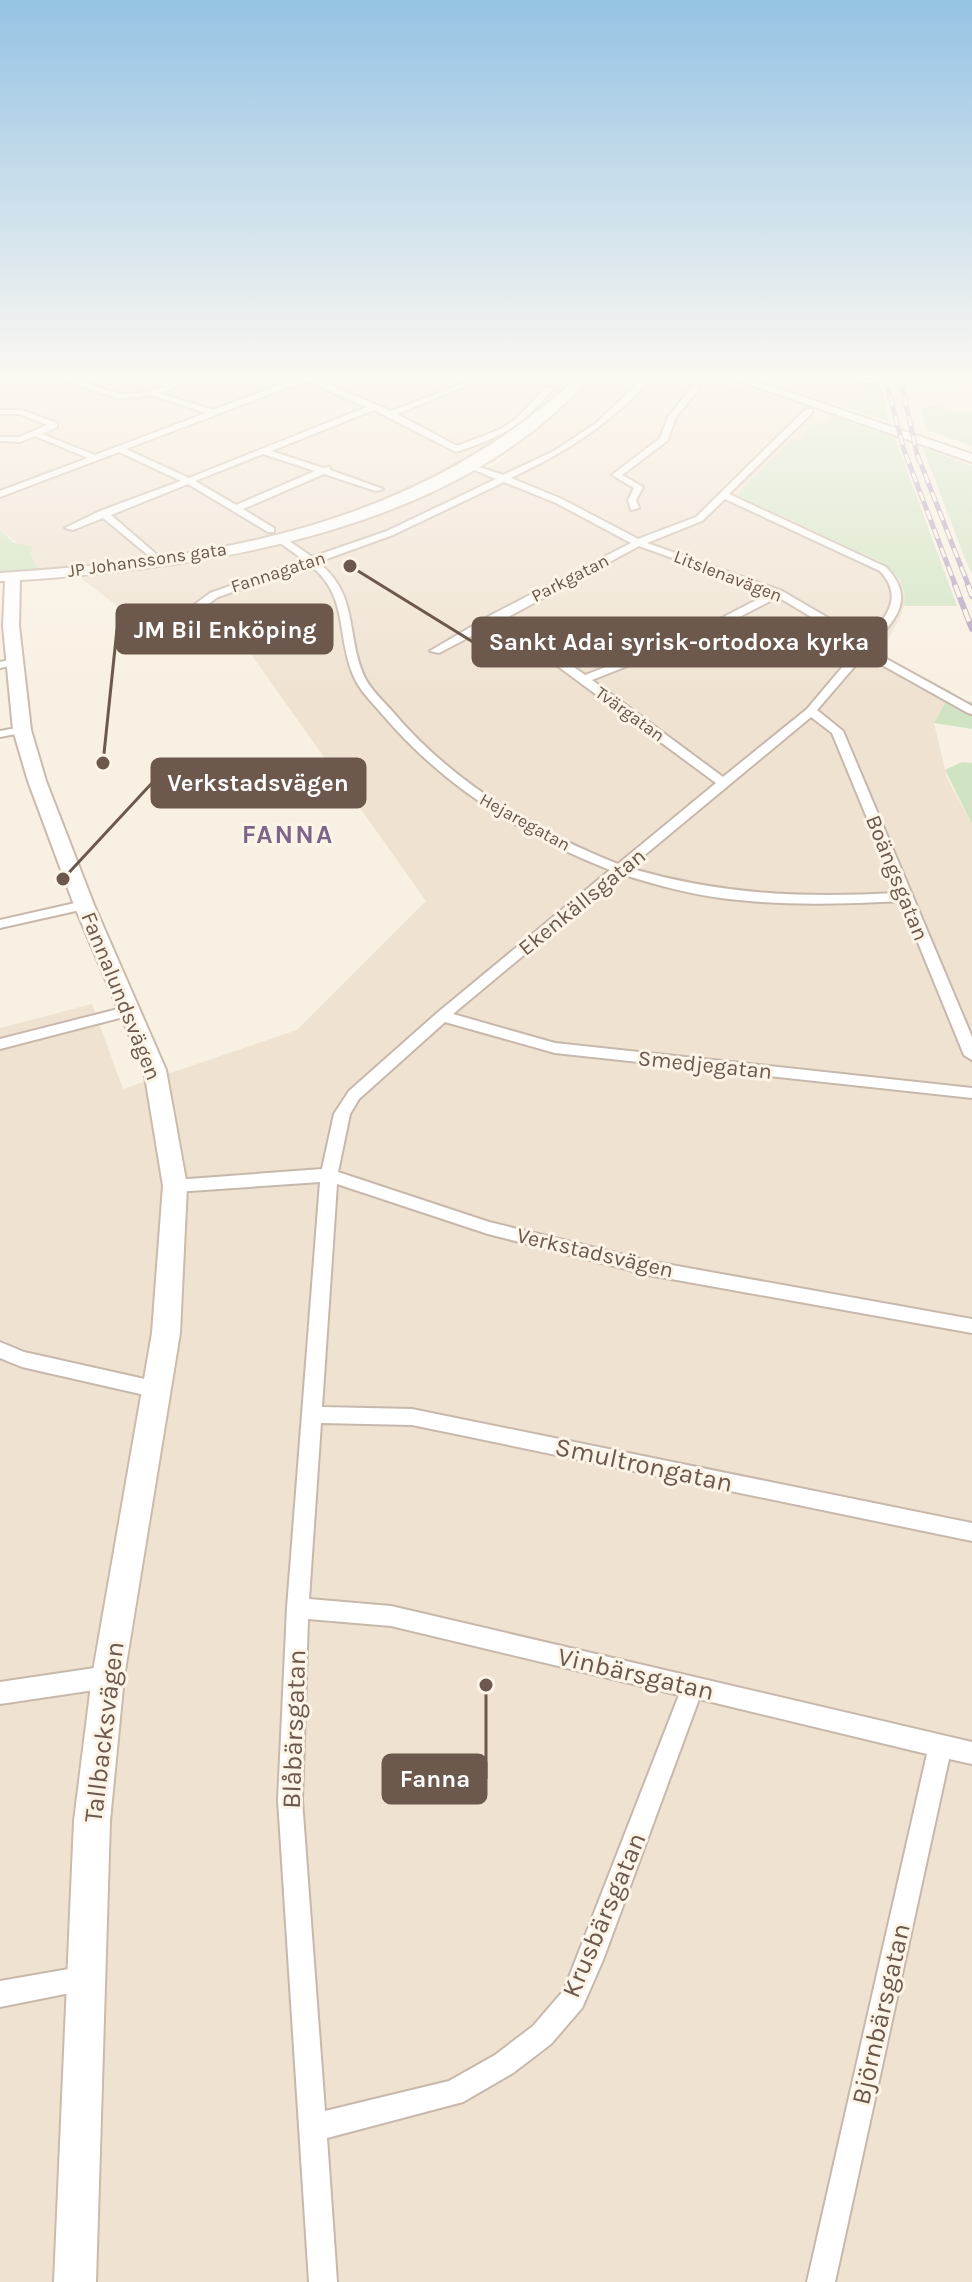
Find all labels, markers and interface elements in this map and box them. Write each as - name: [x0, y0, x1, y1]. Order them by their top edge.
- street label: JP Johanssons gata: [66, 538, 228, 582]
- street label: Litslenavägen: [671, 545, 785, 607]
- street label: Fannagatan: [228, 546, 328, 598]
- street label: Parkgatan: [528, 549, 612, 607]
- callout: JM Bil Enköping: [117, 605, 332, 653]
- text: JM Bil Enköping: [134, 616, 316, 644]
- callout: Sankt Adai syrisk-ortodoxa kyrka: [473, 618, 886, 666]
- text: Sankt Adai syrisk-ortodoxa kyrka: [489, 628, 869, 656]
- street label: Tvärgatan: [591, 681, 669, 747]
- callout: Verkstadsvägen: [152, 759, 365, 807]
- text: Verkstadsvägen: [167, 769, 349, 797]
- street label: Hejaregatan: [476, 788, 574, 856]
- street label: Boängsgatan: [860, 811, 934, 945]
- district label: FANNA: [242, 819, 334, 850]
- street label: Ekenkällsgatan: [513, 843, 651, 961]
- street label: Fannalundsvägen: [75, 908, 167, 1084]
- street label: Smedjegatan: [637, 1045, 773, 1085]
- street label: Verkstadsvägen: [514, 1222, 676, 1284]
- street label: Smultrongatan: [552, 1431, 736, 1499]
- street label: Tallbacksvägen: [78, 1640, 130, 1824]
- street label: Vinbärsgatan: [555, 1641, 717, 1707]
- street label: Blåbärsgatan: [276, 1649, 312, 1809]
- callout: Fanna: [383, 1755, 486, 1803]
- text: Fanna: [400, 1765, 470, 1793]
- street label: Krusbärsgatan: [555, 1828, 653, 2002]
- street label: Björnbärsgatan: [845, 1920, 917, 2108]

